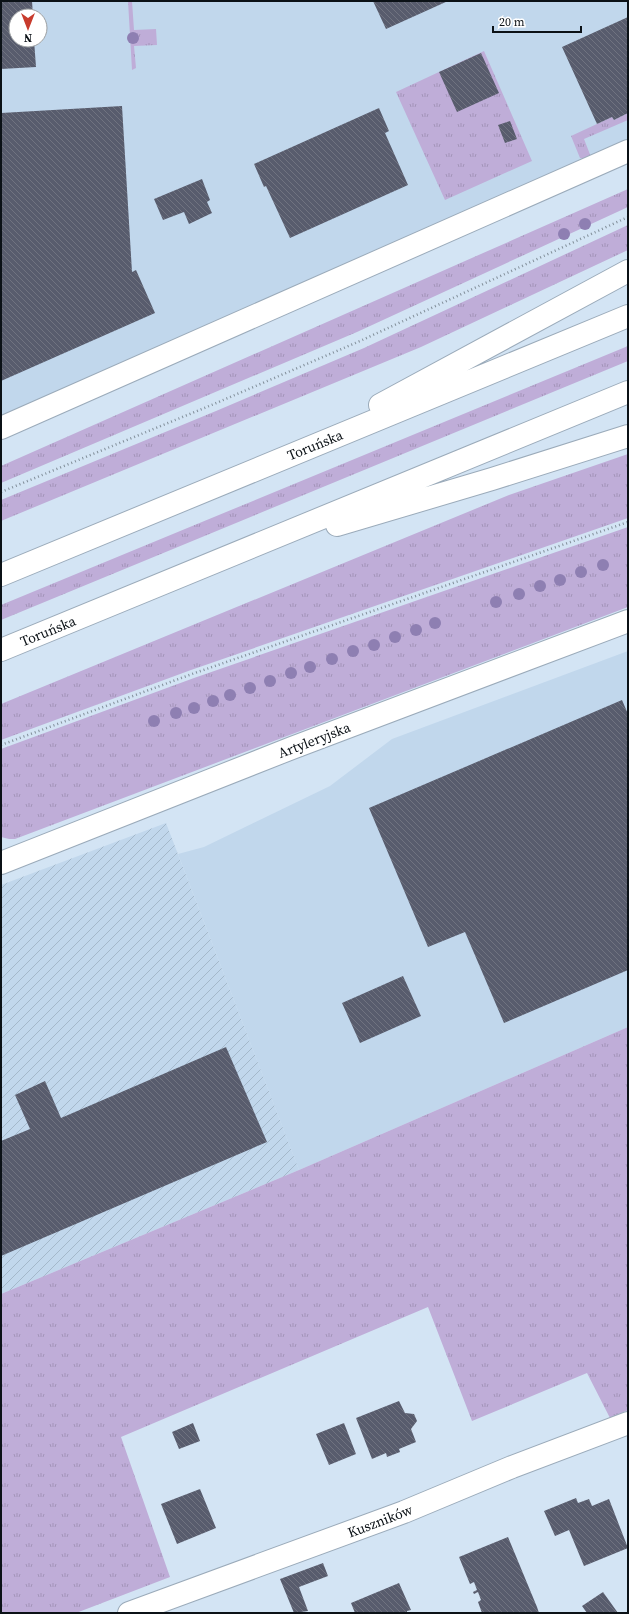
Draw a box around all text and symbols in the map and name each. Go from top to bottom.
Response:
north arrow [8,8,48,48]
scale bar [493,8,581,34]
text: 20 m [499,14,525,30]
text: N [24,30,32,45]
street label: Toruńska [284,424,347,465]
street label: Toruńska [17,610,80,651]
street label: Artyleryjska [275,717,354,763]
street label: Kuszników [345,1499,416,1543]

